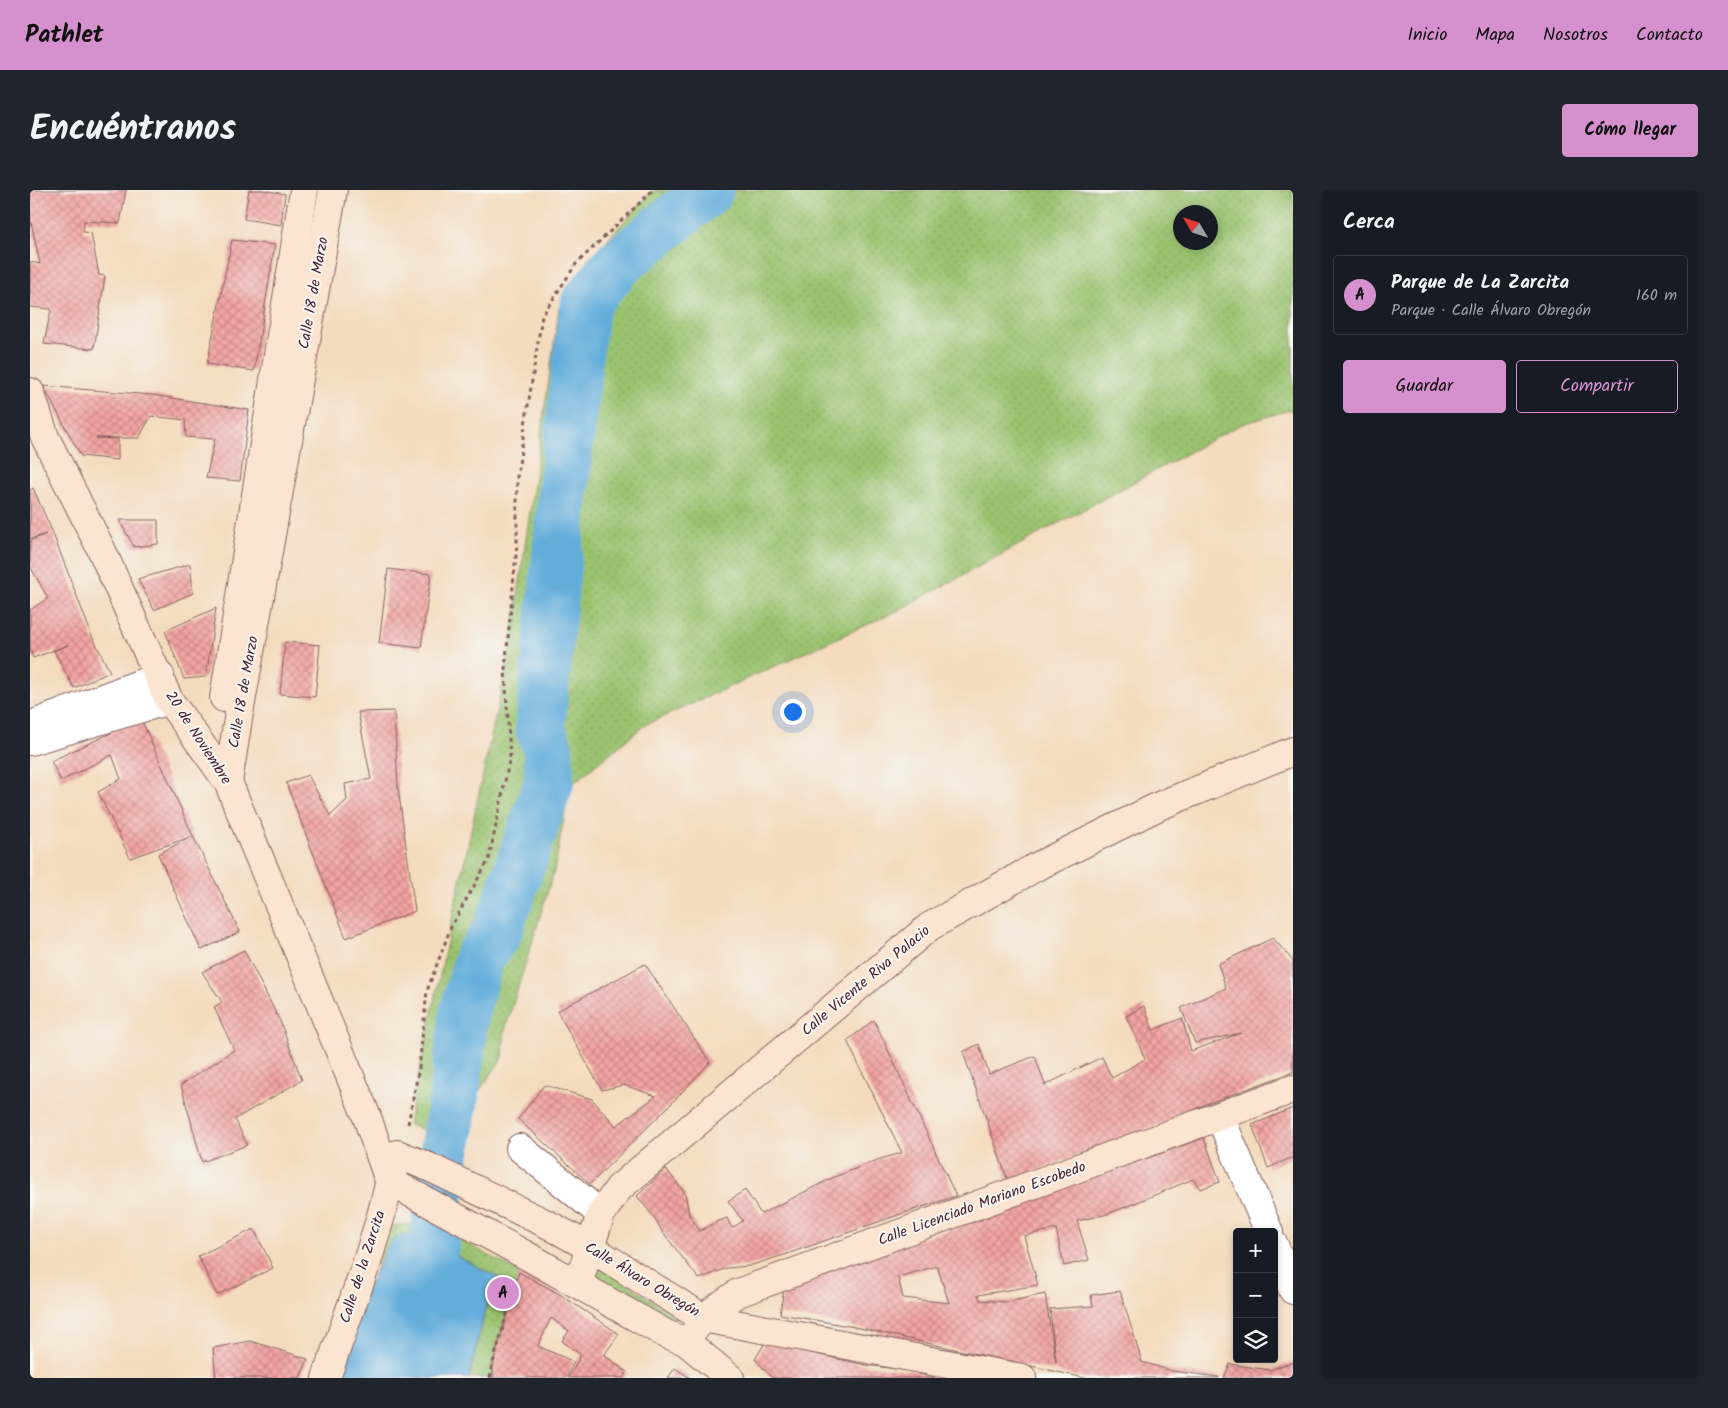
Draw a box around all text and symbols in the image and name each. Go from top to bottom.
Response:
text: Pathlet [25,16,104,55]
text: Inicio [1407,21,1447,50]
text: Mapa [1475,21,1515,50]
text: Nosotros [1543,21,1608,50]
text: Contacto [1636,21,1703,50]
text: Encuéntranos [30,102,236,158]
button: Cómo llegar [1562,104,1698,157]
north arrow [1173,205,1218,250]
text: Cerca [1343,206,1395,239]
street label: Calle 18 de Marzo [292,235,336,351]
text: Parque de La Zarcita [1391,268,1569,298]
text: A [1355,283,1365,308]
text: 160 m [1636,283,1677,308]
text: Parque · Calle Álvaro Obregón [1391,298,1591,323]
button: Guardar [1343,360,1506,413]
button: Compartir [1516,360,1678,413]
street label: Calle 18 de Marzo [222,634,266,750]
street label: 20 de Noviembre [159,686,238,790]
your location [780,699,806,725]
street label: Calle Vicente Riva Palacio [796,920,936,1042]
street label: Calle Licenciado Mariano Escobedo [875,1155,1090,1253]
street label: Calle de la Zarcita [333,1207,393,1327]
map controls [1233,1228,1278,1363]
button: + [1233,1228,1278,1273]
street label: Calle Álvaro Obregón [580,1236,704,1324]
button: − [1233,1273,1278,1318]
pin: A [487,1274,519,1312]
button: layers [1233,1318,1278,1363]

